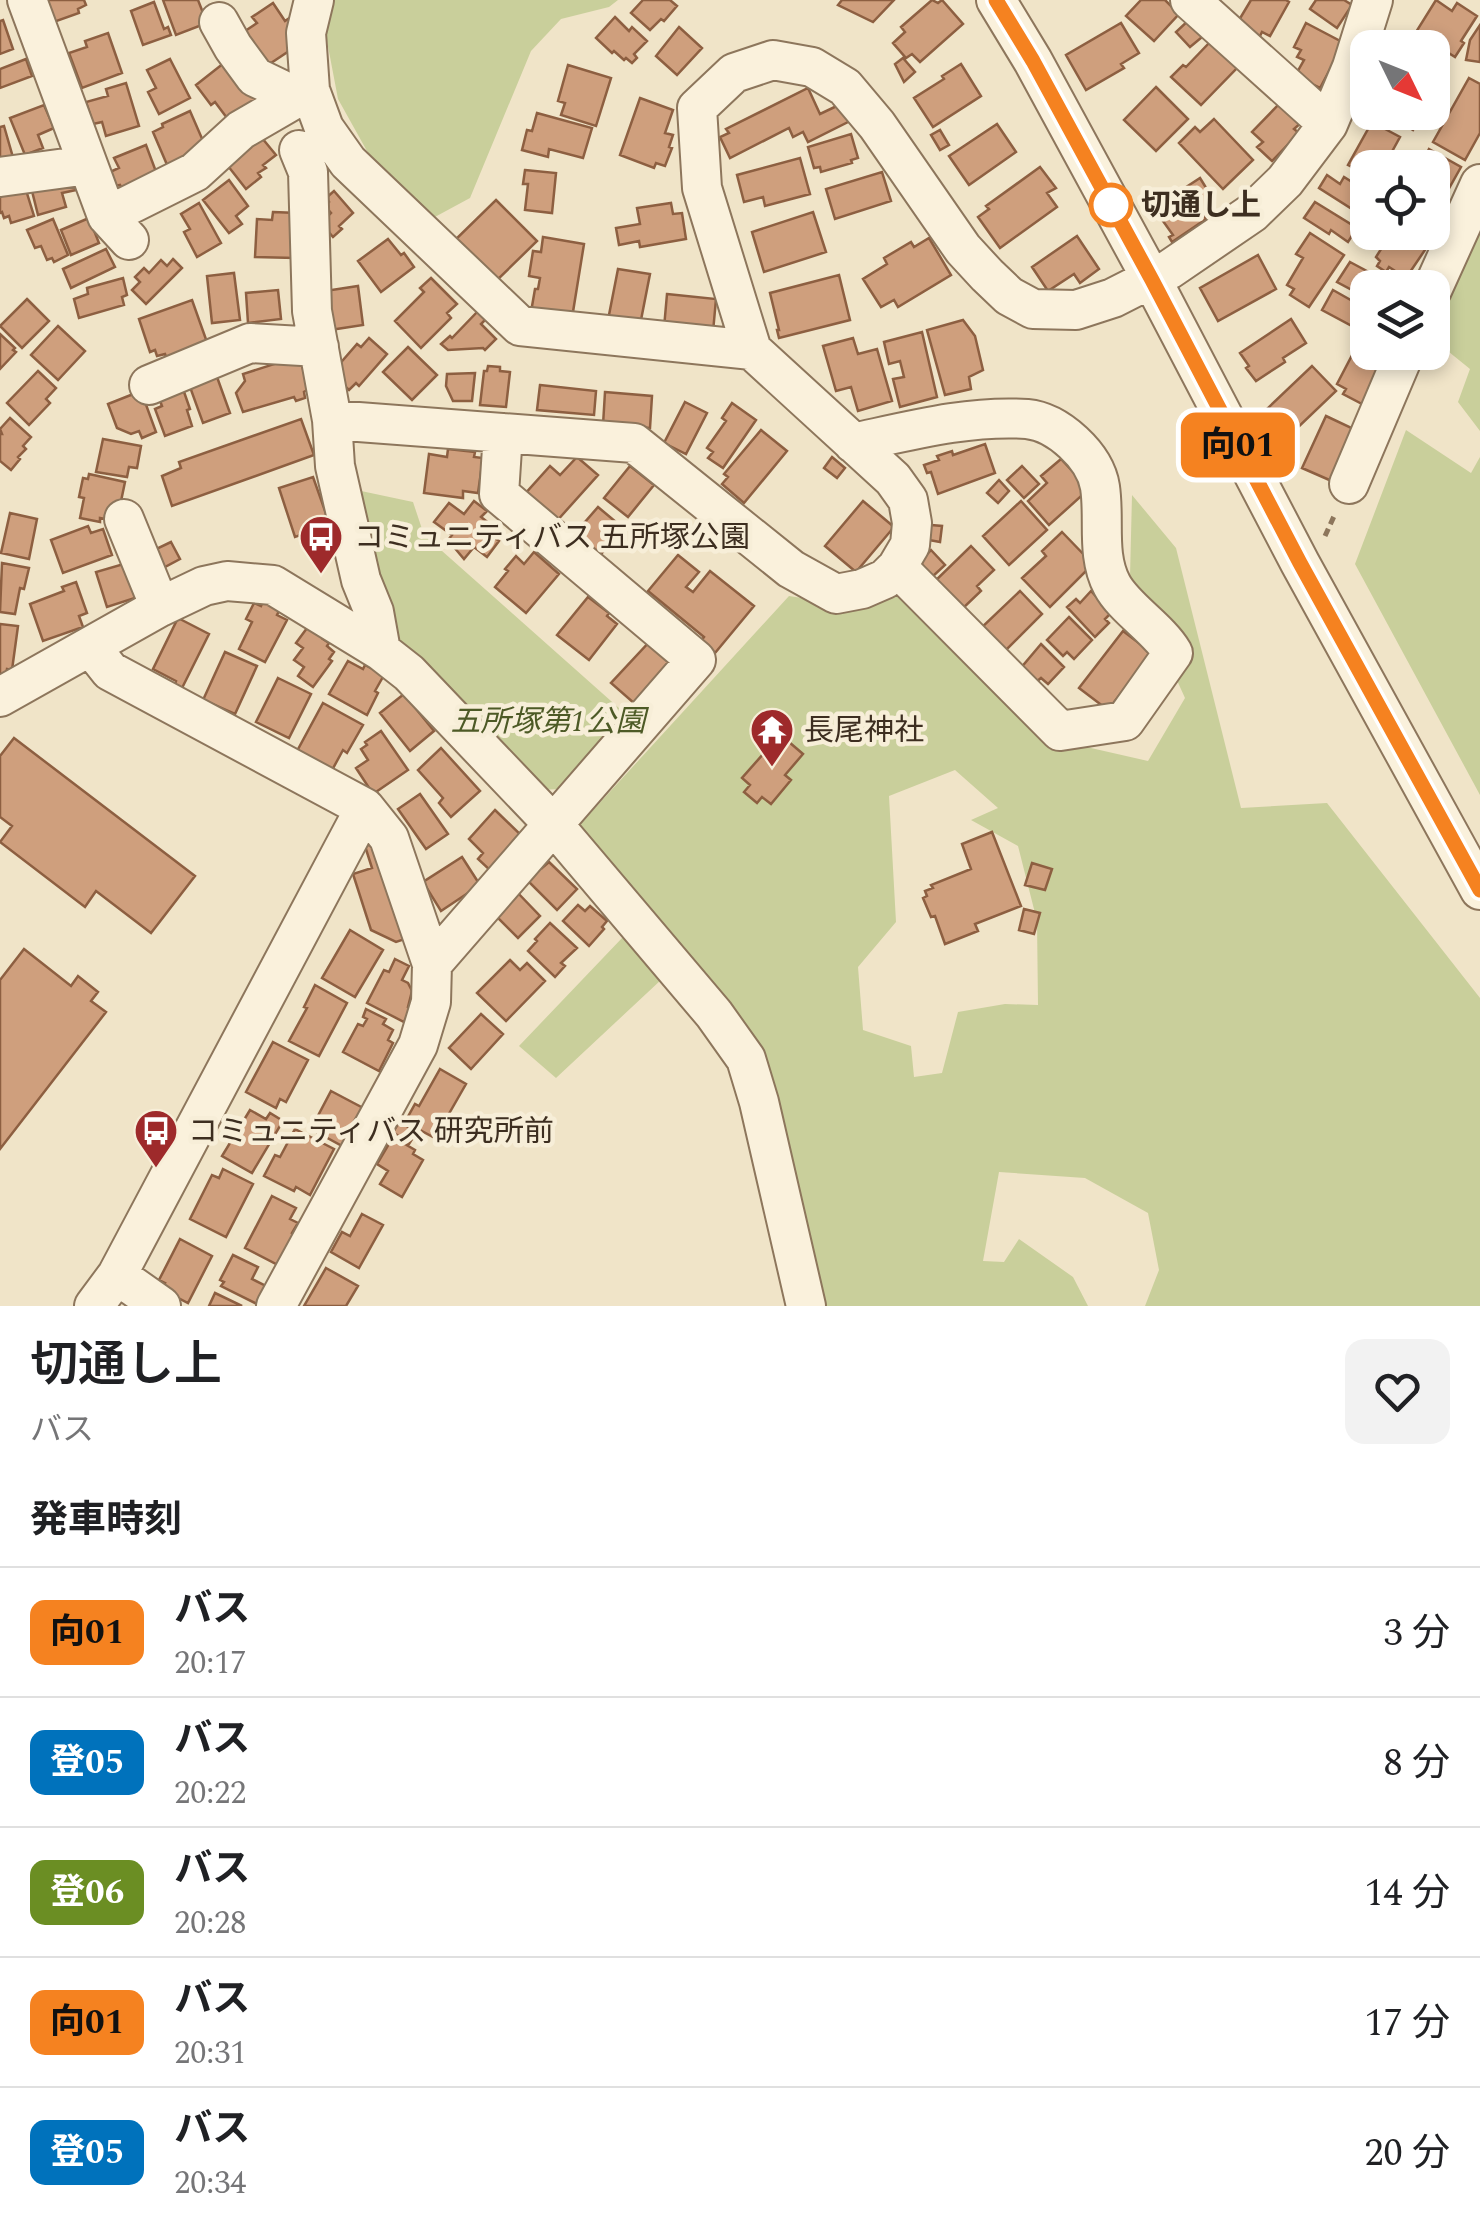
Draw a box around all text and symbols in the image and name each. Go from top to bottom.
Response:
north arrow [1350,30,1450,130]
map controls [1350,30,1450,370]
button: locate [1350,150,1450,250]
place label: 切通し上 [1141,183,1261,229]
marker: 切通し上 [1090,184,1132,226]
button: layers [1350,270,1450,370]
line badge: 向01 [1180,412,1296,478]
text: 向01 [1201,419,1275,472]
bus stop icon: コミュニティバス 五所塚公園 [298,514,344,575]
place label: コミュニティバス 五所塚公園 [354,515,750,561]
park label: 五所塚第1公園 [451,699,649,745]
temple icon: 長尾神社 [749,707,795,768]
place label: 長尾神社 [804,708,924,754]
bus stop icon: コミュニティバス 研究所前 [133,1108,179,1169]
place label: コミュニティバス 研究所前 [188,1109,554,1155]
text: 切通し上 [30,1329,222,1402]
button: heart [1345,1339,1450,1444]
text: バス [30,1406,94,1455]
text: 発車時刻 [30,1492,182,1550]
text: バス [174,1581,250,1639]
text: 3 分 [1383,1605,1450,1663]
text: 向01 [50,1606,124,1659]
text: 20:17 [174,1639,246,1688]
text: バス [174,1711,250,1769]
text: 8 分 [1383,1735,1450,1793]
text: 登05 [50,1736,124,1789]
text: 20:22 [174,1769,246,1818]
text: バス [174,1841,250,1899]
text: 14 分 [1364,1865,1450,1923]
text: 登06 [50,1866,124,1919]
text: 20:28 [174,1899,246,1948]
text: バス [174,1971,250,2029]
text: 17 分 [1364,1995,1450,2053]
text: 向01 [50,1996,124,2049]
text: 20:31 [174,2029,246,2078]
text: バス [174,2101,250,2159]
text: 20 分 [1364,2125,1450,2183]
text: 登05 [50,2126,124,2179]
text: 20:34 [174,2159,246,2208]

